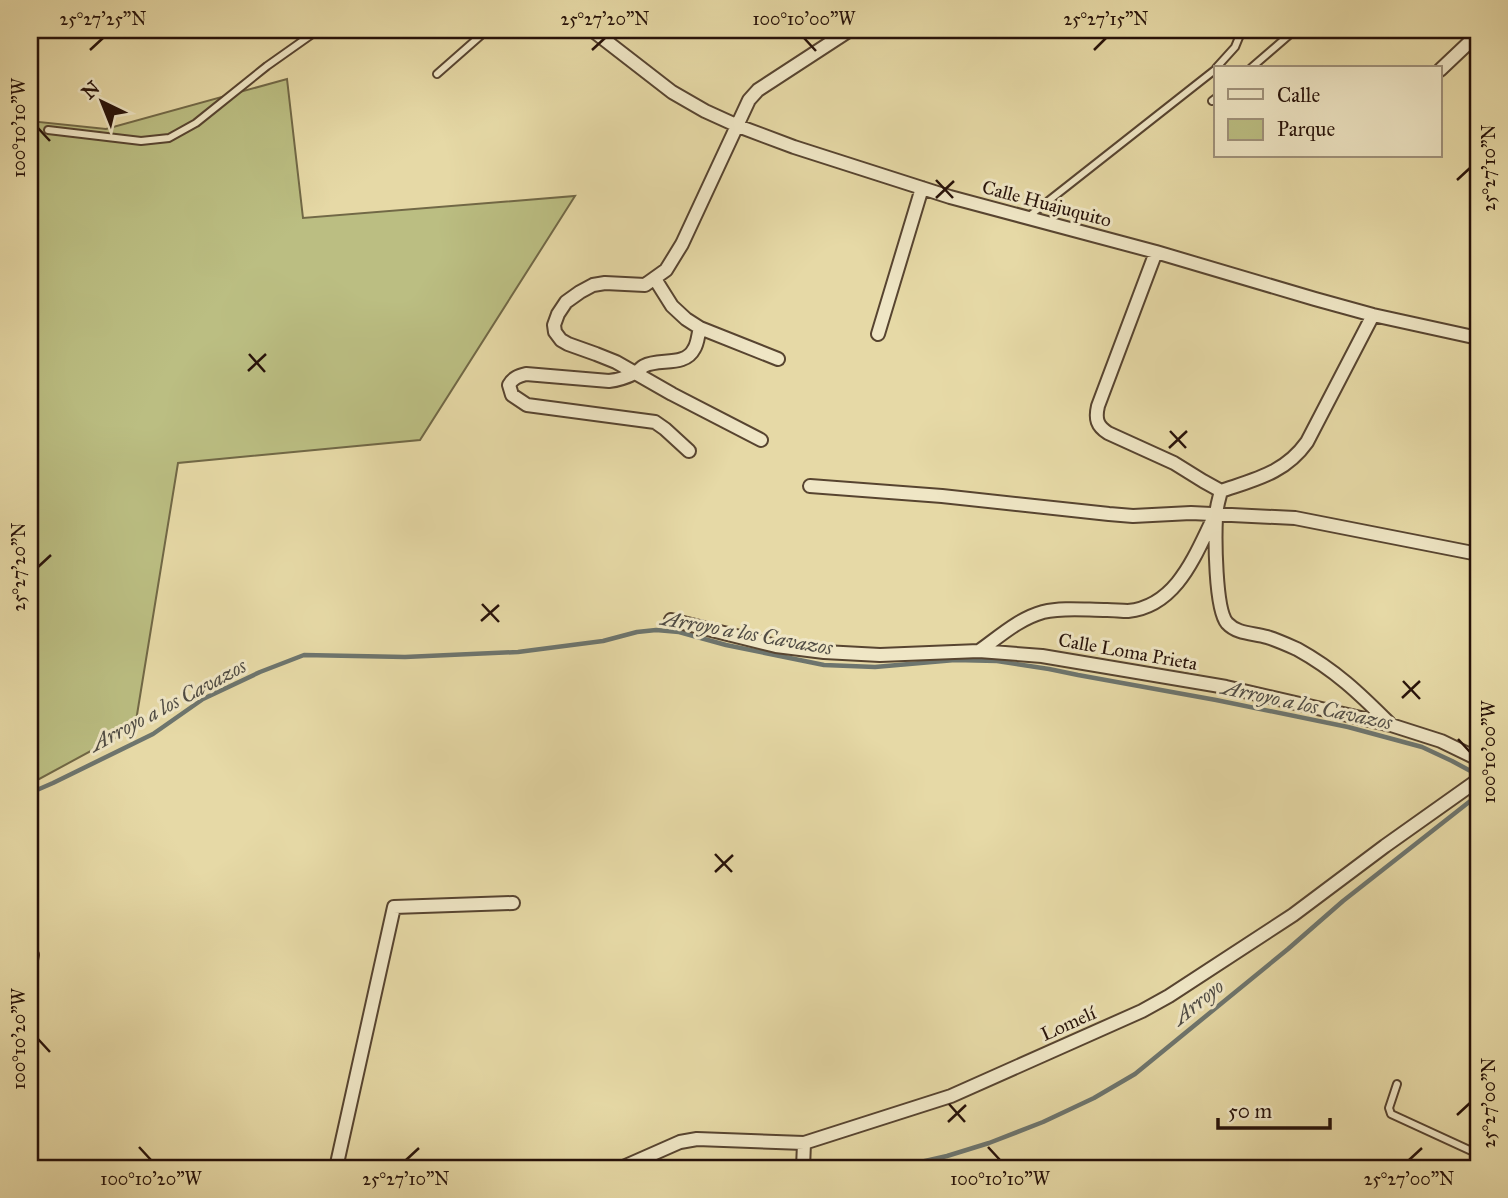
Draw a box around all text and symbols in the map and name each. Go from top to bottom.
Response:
text: 25°27'25"N [60,8,146,30]
text: 25°27'20"N [560,8,650,30]
text: 100°10'00"W [753,8,856,30]
text: 25°27'15"N [1063,8,1149,30]
north arrow [66,66,136,136]
legend [1214,66,1442,158]
text: N [77,76,104,104]
text: 100°10'10"W [8,77,30,178]
text: Calle [1277,82,1320,108]
text: Parque [1277,116,1336,142]
text: 25°27'10"N [1478,124,1500,212]
street label: Calle Huajuquito [979,175,1114,233]
text: 25°27'20"N [8,522,30,612]
water label: Arroyo a los Cavazos [657,605,836,661]
street label: Calle Loma Prieta [1057,628,1200,675]
water label: Arroyo a los Cavazos [84,652,251,758]
water label: Arroyo a los Cavazos [1218,674,1395,736]
text: 100°10'00"W [1478,700,1500,803]
water label: Arroyo [1165,973,1229,1032]
text: 100°10'20"W [8,987,30,1090]
street label: Lomelí [1037,1001,1100,1046]
text: 25°27'00"N [1478,1058,1500,1148]
scale bar [1218,1086,1330,1130]
text: 50 m [1228,1098,1273,1124]
text: 100°10'20"W [100,1168,203,1190]
text: 25°27'10"N [362,1168,450,1190]
text: 100°10'10"W [950,1168,1051,1190]
text: 25°27'00"N [1364,1168,1454,1190]

